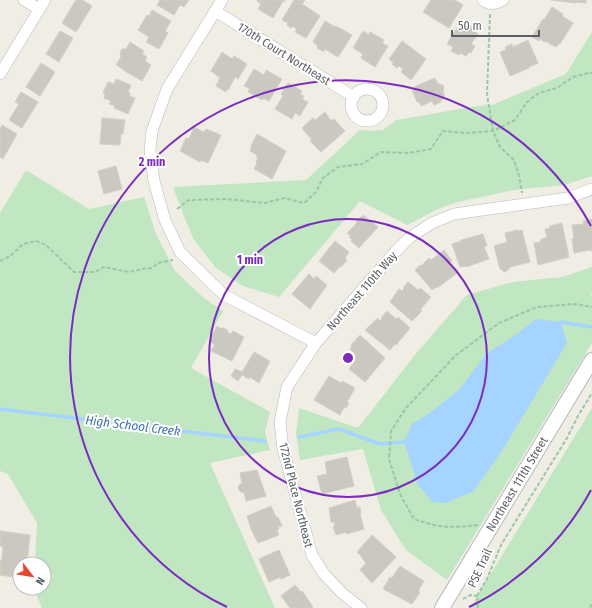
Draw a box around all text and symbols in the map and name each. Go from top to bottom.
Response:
scale bar [452,12,539,38]
text: 50 m [458,19,482,33]
street label: 170th Court Northeast [235,20,333,88]
text: 2 min [138,155,165,169]
street label: Northeast 110th Way [324,248,400,333]
text: 1 min [237,253,263,267]
centre of rings [341,351,355,365]
water label: High School Creek [85,412,182,439]
street label: Northeast 111th Street [483,434,551,534]
street label: 172nd Place Northeast [276,441,316,549]
street label: PSE Trail [465,546,495,590]
north arrow [12,556,52,596]
text: N [33,575,47,587]

